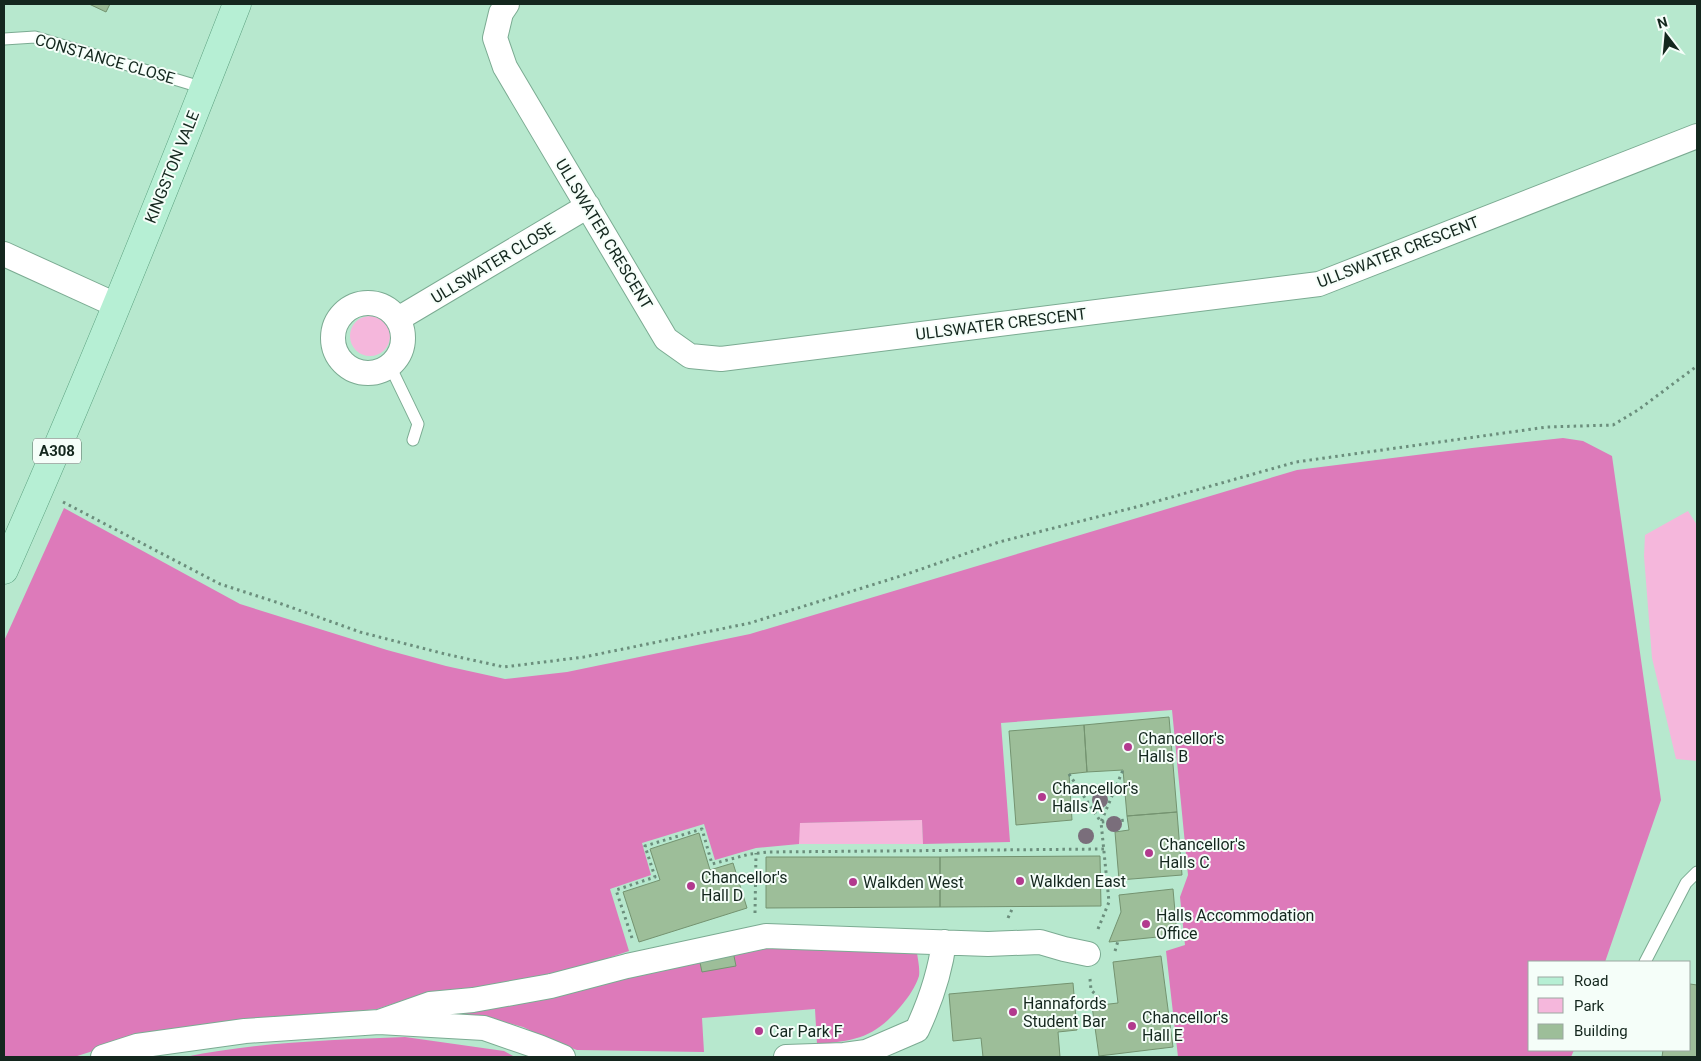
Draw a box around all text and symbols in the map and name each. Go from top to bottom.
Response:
north arrow [1641,10,1691,60]
text: N [1655,13,1669,32]
street label: CONSTANCE CLOSE [33,30,177,88]
street label: KINGSTON VALE [141,108,203,226]
street label: ULLSWATER CRESCENT [552,155,657,313]
street label: ULLSWATER CRESCENT [1314,212,1482,292]
street label: ULLSWATER CLOSE [428,219,558,307]
street label: ULLSWATER CRESCENT [914,304,1088,344]
road number: A308 [33,438,81,464]
place label: Chancellor's Halls B [1138,729,1225,766]
marker: Chancellor's Halls B [1122,741,1134,753]
place label: Chancellor's Halls A [1052,779,1139,816]
marker: Chancellor's Halls A [1036,791,1048,803]
place label: Chancellor's Halls C [1159,835,1246,872]
marker: Chancellor's Halls C [1143,847,1155,859]
place label: Chancellor's Hall D [701,868,788,905]
place label: Walkden East [1030,872,1126,891]
place label: Walkden West [863,873,964,892]
marker: Walkden East [1014,875,1026,887]
marker: Walkden West [847,876,859,888]
marker: Chancellor's Hall D [685,880,697,892]
place label: Halls Accommodation Office [1156,906,1314,943]
marker: Halls Accommodation Office [1140,918,1152,930]
legend [1528,961,1691,1051]
text: Road [1574,972,1608,990]
place label: Hannafords Student Bar [1023,994,1107,1031]
text: Park [1574,997,1605,1015]
marker: Hannafords Student Bar [1007,1006,1019,1018]
place label: Chancellor's Hall E [1142,1008,1229,1045]
marker: Chancellor's Hall E [1126,1020,1138,1032]
place label: Car Park F [769,1022,843,1041]
text: Building [1574,1022,1628,1040]
marker: Car Park F [753,1025,765,1037]

